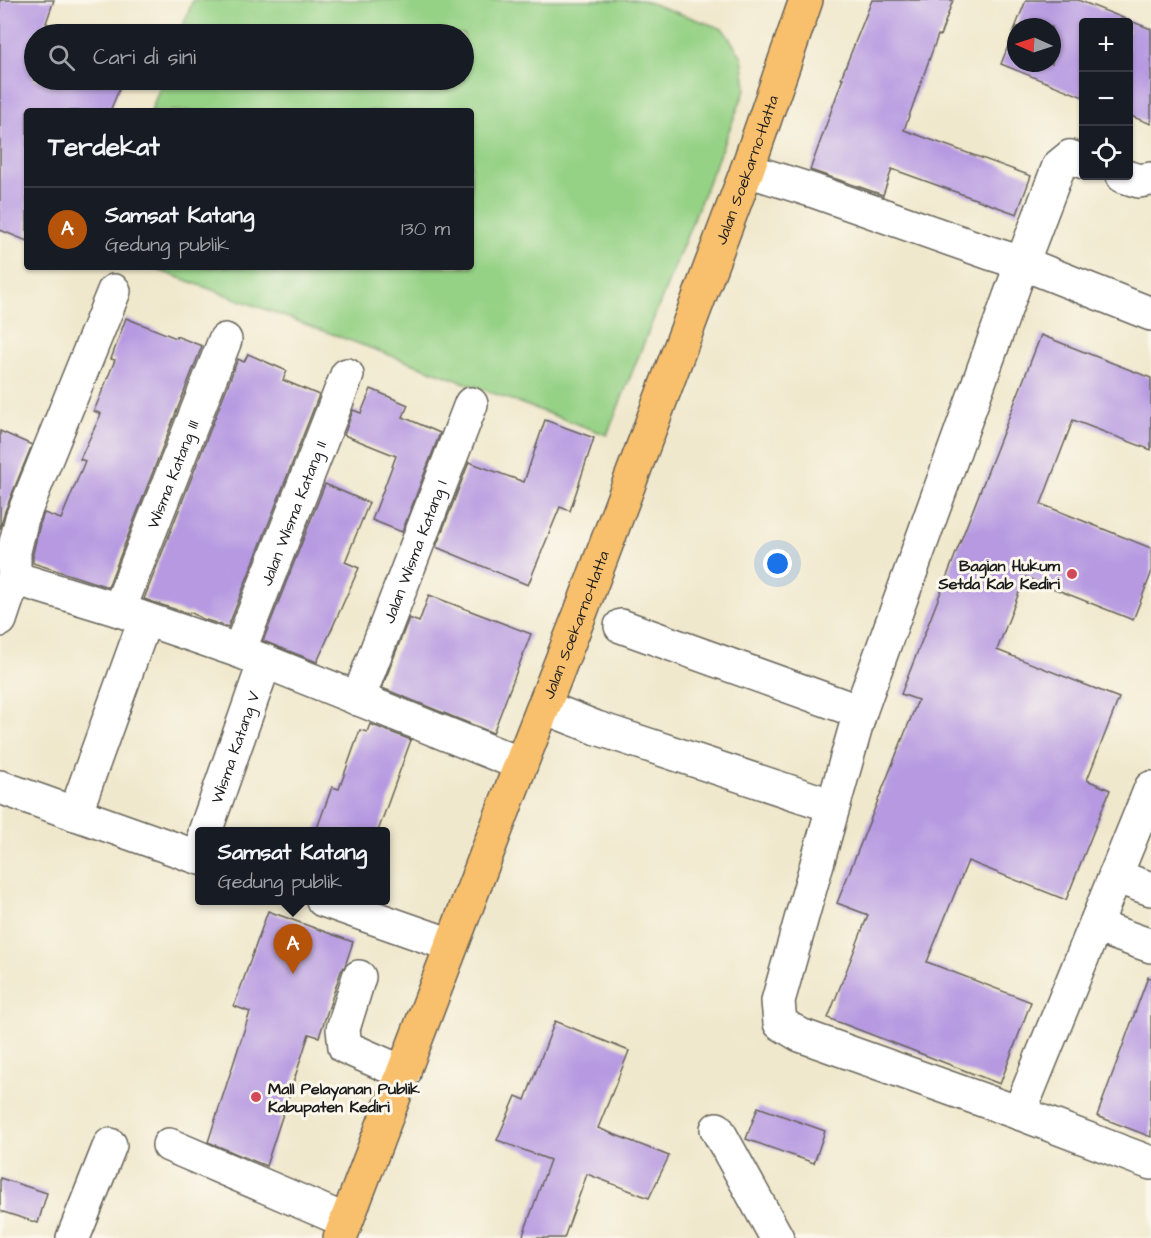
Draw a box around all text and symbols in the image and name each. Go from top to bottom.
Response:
north arrow [1007,18,1061,72]
map controls [1079,18,1133,180]
button: + [1079,18,1133,72]
search box [24,24,474,90]
icon: search [45,41,78,74]
text: Cari di sini [93,42,196,73]
button: − [1079,72,1133,126]
street label: Jalan Soekarno-Hatta [710,92,784,248]
button: locate [1079,126,1133,180]
text: Terdekat [48,129,160,165]
text: Samsat Katang [105,200,254,231]
text: A [61,215,74,243]
text: 130 m [401,215,450,243]
text: Gedung publik [105,231,229,259]
street label: Wisma Katang III [142,417,205,532]
street label: Jalan Wisma Katang II [256,438,332,589]
street label: Jalan Wisma Katang I [378,477,453,627]
street label: Jalan Soekarno-Hatta [538,548,615,702]
your location [763,549,792,578]
place label: Bagian Hukum Setda Kab Kediri [937,555,1061,595]
marker: Bagian Hukum Setda Kab Kediri [1065,567,1079,581]
street label: Wisma Katang V [206,688,266,807]
popup [195,827,390,905]
text: Samsat Katang [218,837,367,868]
text: Gedung publik [218,868,342,896]
pin: A [274,924,312,974]
place label: Mall Pelayanan Publik Kabupaten Kediri [268,1078,420,1118]
marker: Mall Pelayanan Publik Kabupaten Kediri [249,1090,263,1104]

